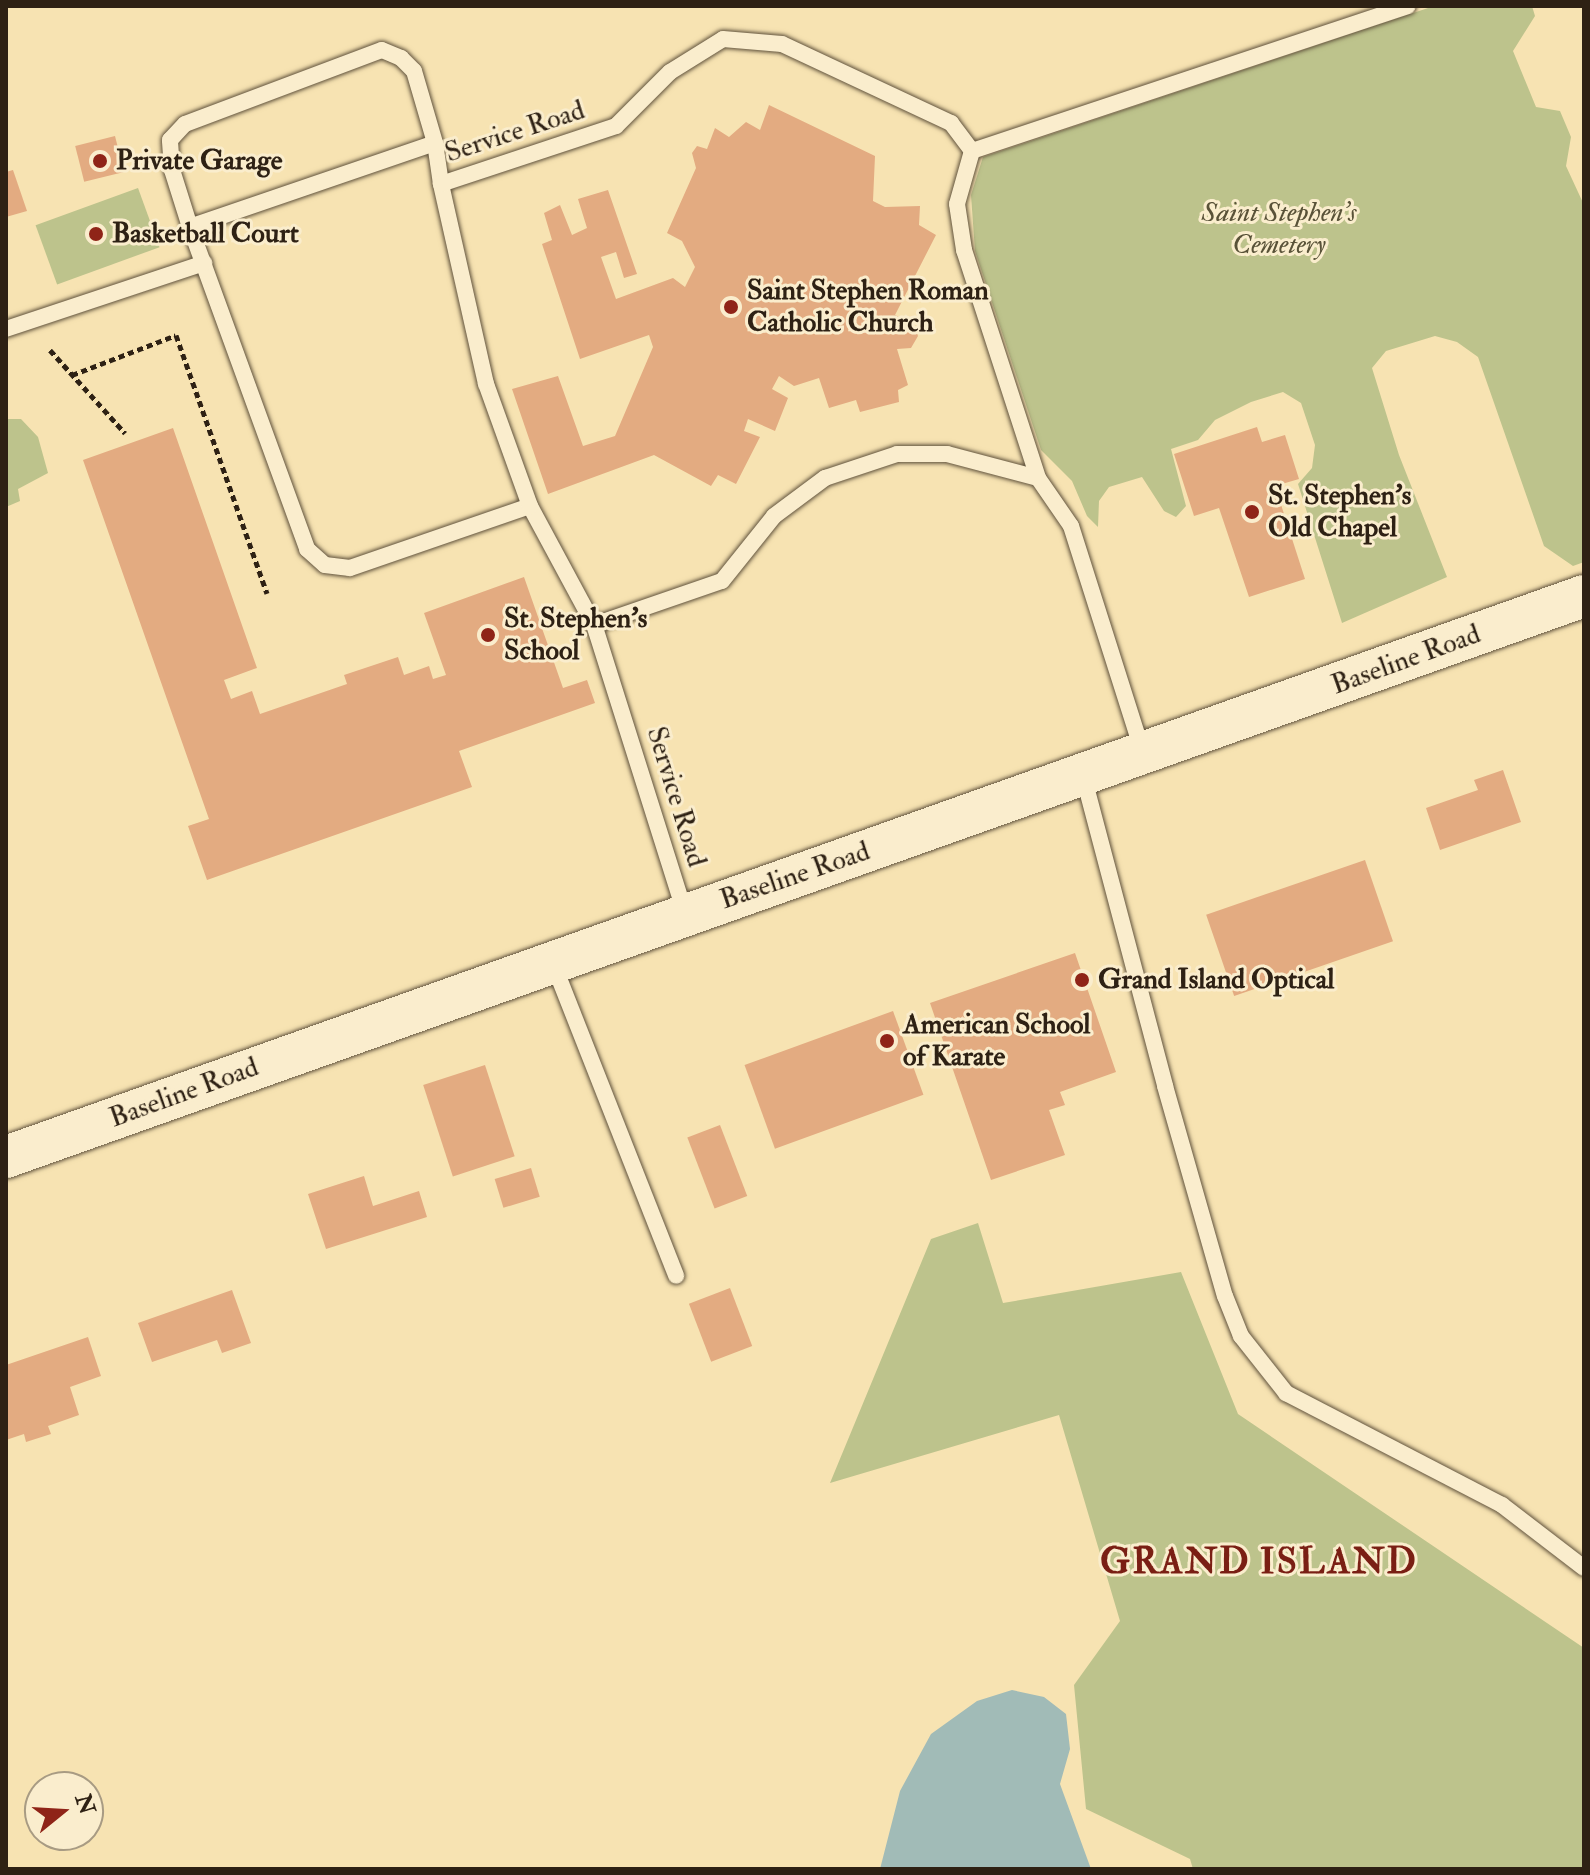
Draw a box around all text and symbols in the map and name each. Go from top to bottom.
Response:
street label: Service Road [441,94,589,170]
place label: Private Garage [116,144,283,178]
marker: Private Garage [91,152,109,170]
park label: Saint Stephen's Cemetery [1202,196,1356,262]
place label: Basketball Court [112,217,299,251]
marker: Basketball Court [87,225,105,243]
place label: Saint Stephen Roman Catholic Church [747,274,989,340]
marker: Saint Stephen Roman Catholic Church [722,298,740,316]
place label: St. Stephen's Old Chapel [1268,479,1411,545]
marker: St. Stephen's Old Chapel [1243,503,1261,521]
place label: St. Stephen's School [504,602,647,668]
street label: Baseline Road [1327,617,1485,703]
marker: St. Stephen's School [479,626,497,644]
street label: Service Road [639,723,713,871]
street label: Baseline Road [716,835,874,917]
place label: Grand Island Optical [1098,963,1334,997]
marker: Grand Island Optical [1073,971,1091,989]
place label: American School of Karate [903,1008,1091,1074]
marker: American School of Karate [878,1032,896,1050]
street label: Baseline Road [105,1050,263,1136]
district label: GRAND ISLAND [1100,1540,1418,1584]
north arrow [24,1771,104,1851]
text: N [69,1790,101,1818]

